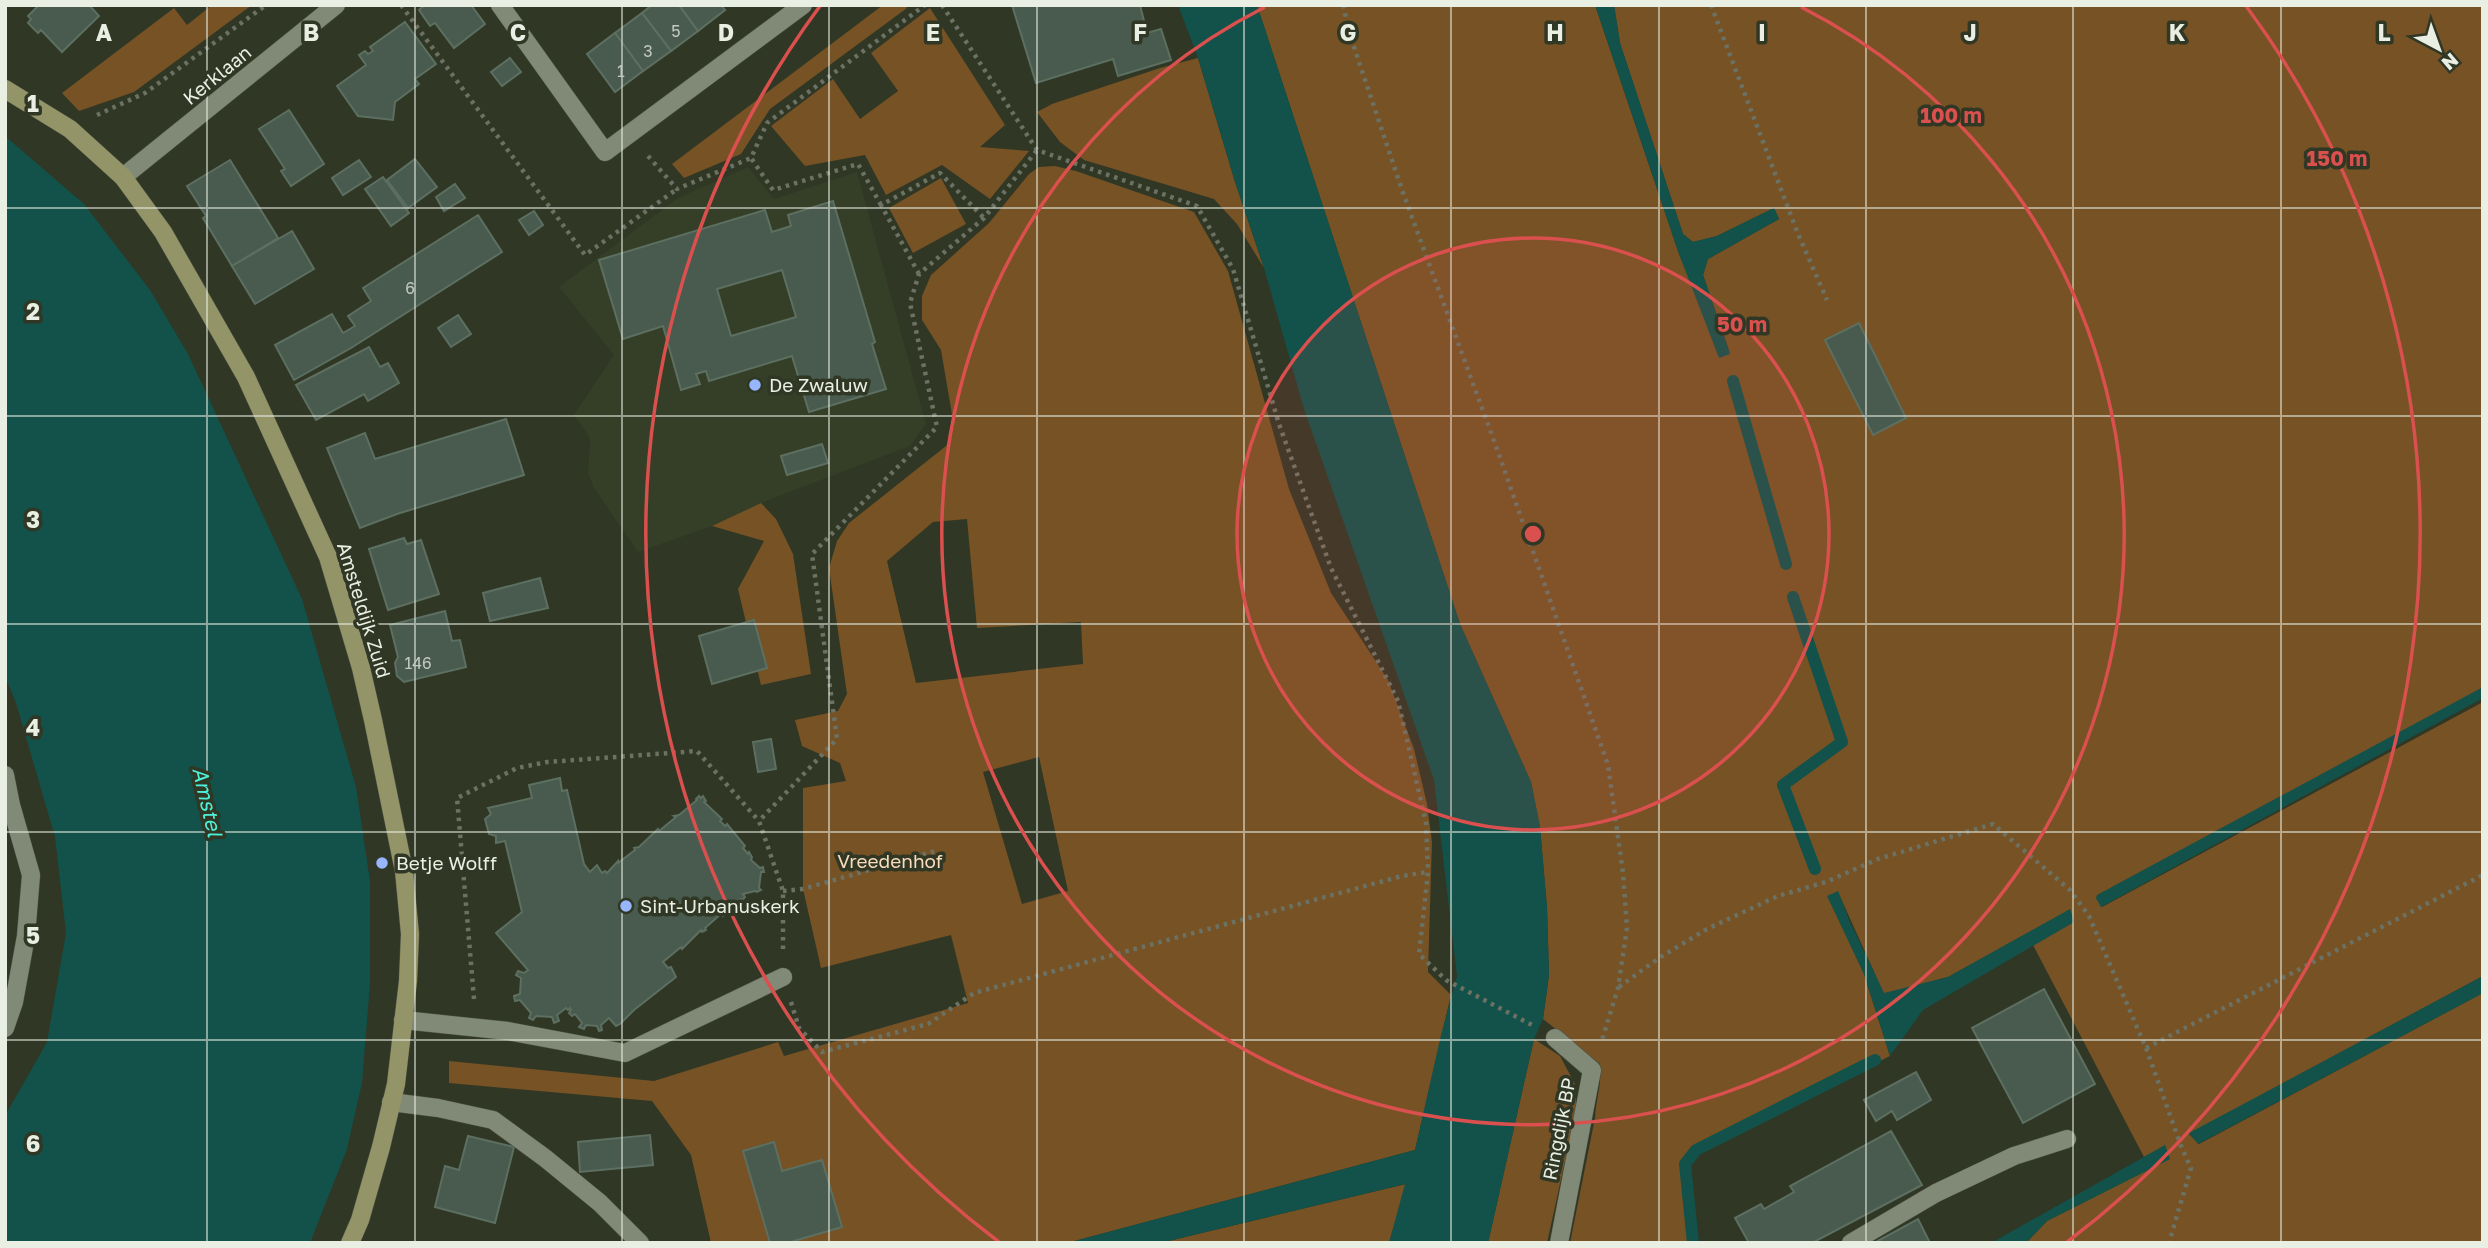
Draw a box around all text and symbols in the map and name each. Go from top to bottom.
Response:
north arrow [2404,14,2474,84]
text: A [96,18,113,46]
text: B [303,18,319,46]
text: C [510,18,526,46]
text: D [718,18,734,46]
text: E [926,18,940,46]
text: F [1133,18,1147,46]
text: G [1340,18,1356,46]
text: H [1546,18,1564,46]
text: I [1758,18,1766,46]
text: J [1963,18,1977,46]
text: K [2169,18,2186,46]
text: L [2377,18,2391,46]
house number: 5 [671,21,681,41]
street label: Kerklaan [178,40,255,109]
house number: 3 [643,41,653,61]
text: N [2437,49,2463,76]
house number: 1 [617,61,625,81]
text: 1 [27,89,39,117]
text: 100 m [1920,102,1982,128]
text: 150 m [2307,145,2367,171]
house number: 6 [405,278,415,298]
text: 2 [26,297,40,325]
text: 50 m [1717,311,1767,337]
place label: De Zwaluw [769,373,868,396]
marker: De Zwaluw [747,377,763,393]
text: 3 [26,505,40,533]
centre of rings [1521,522,1545,546]
street label: Amsteldijk Zuid [333,539,396,681]
house number: 146 [404,653,432,673]
text: 4 [26,713,40,741]
water label: Amstel [187,764,229,841]
park label: Vreedenhof [837,849,943,872]
place label: Betje Wolff [396,851,497,874]
marker: Betje Wolff [374,855,390,871]
place label: Sint-Urbanuskerk [640,894,800,917]
marker: Sint-Urbanuskerk [618,898,634,914]
text: 5 [26,921,40,949]
street label: Ringdijk BP [1537,1076,1580,1182]
text: 6 [26,1129,40,1157]

